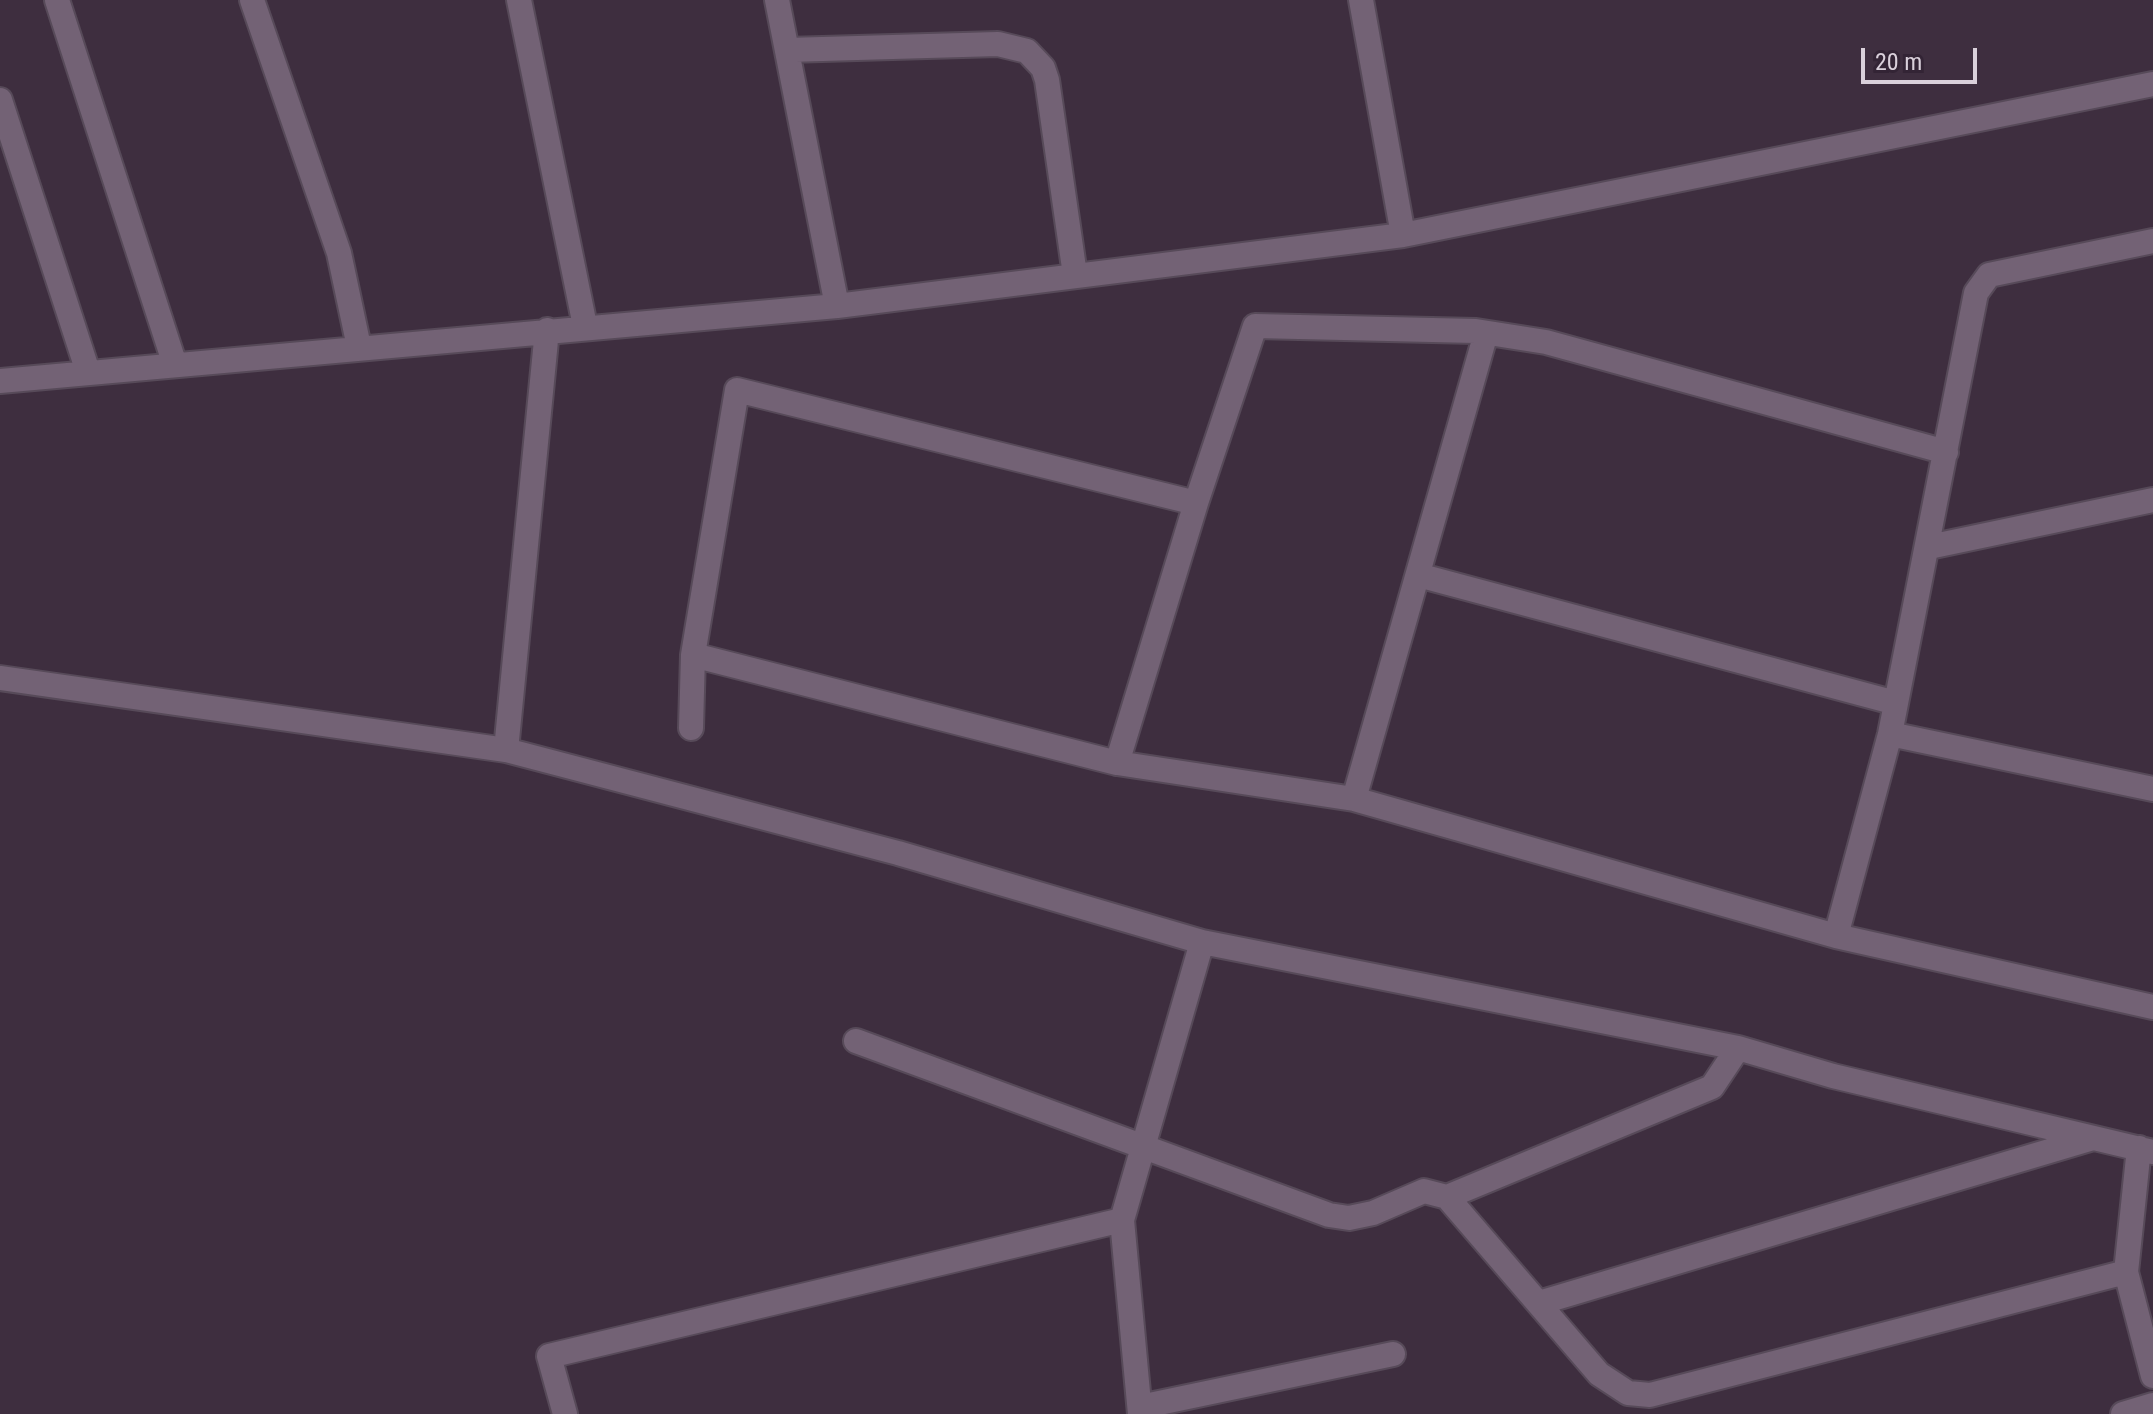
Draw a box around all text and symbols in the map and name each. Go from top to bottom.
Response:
scale bar [1865,32,1981,82]
text: 20 m [1875,48,1922,76]

